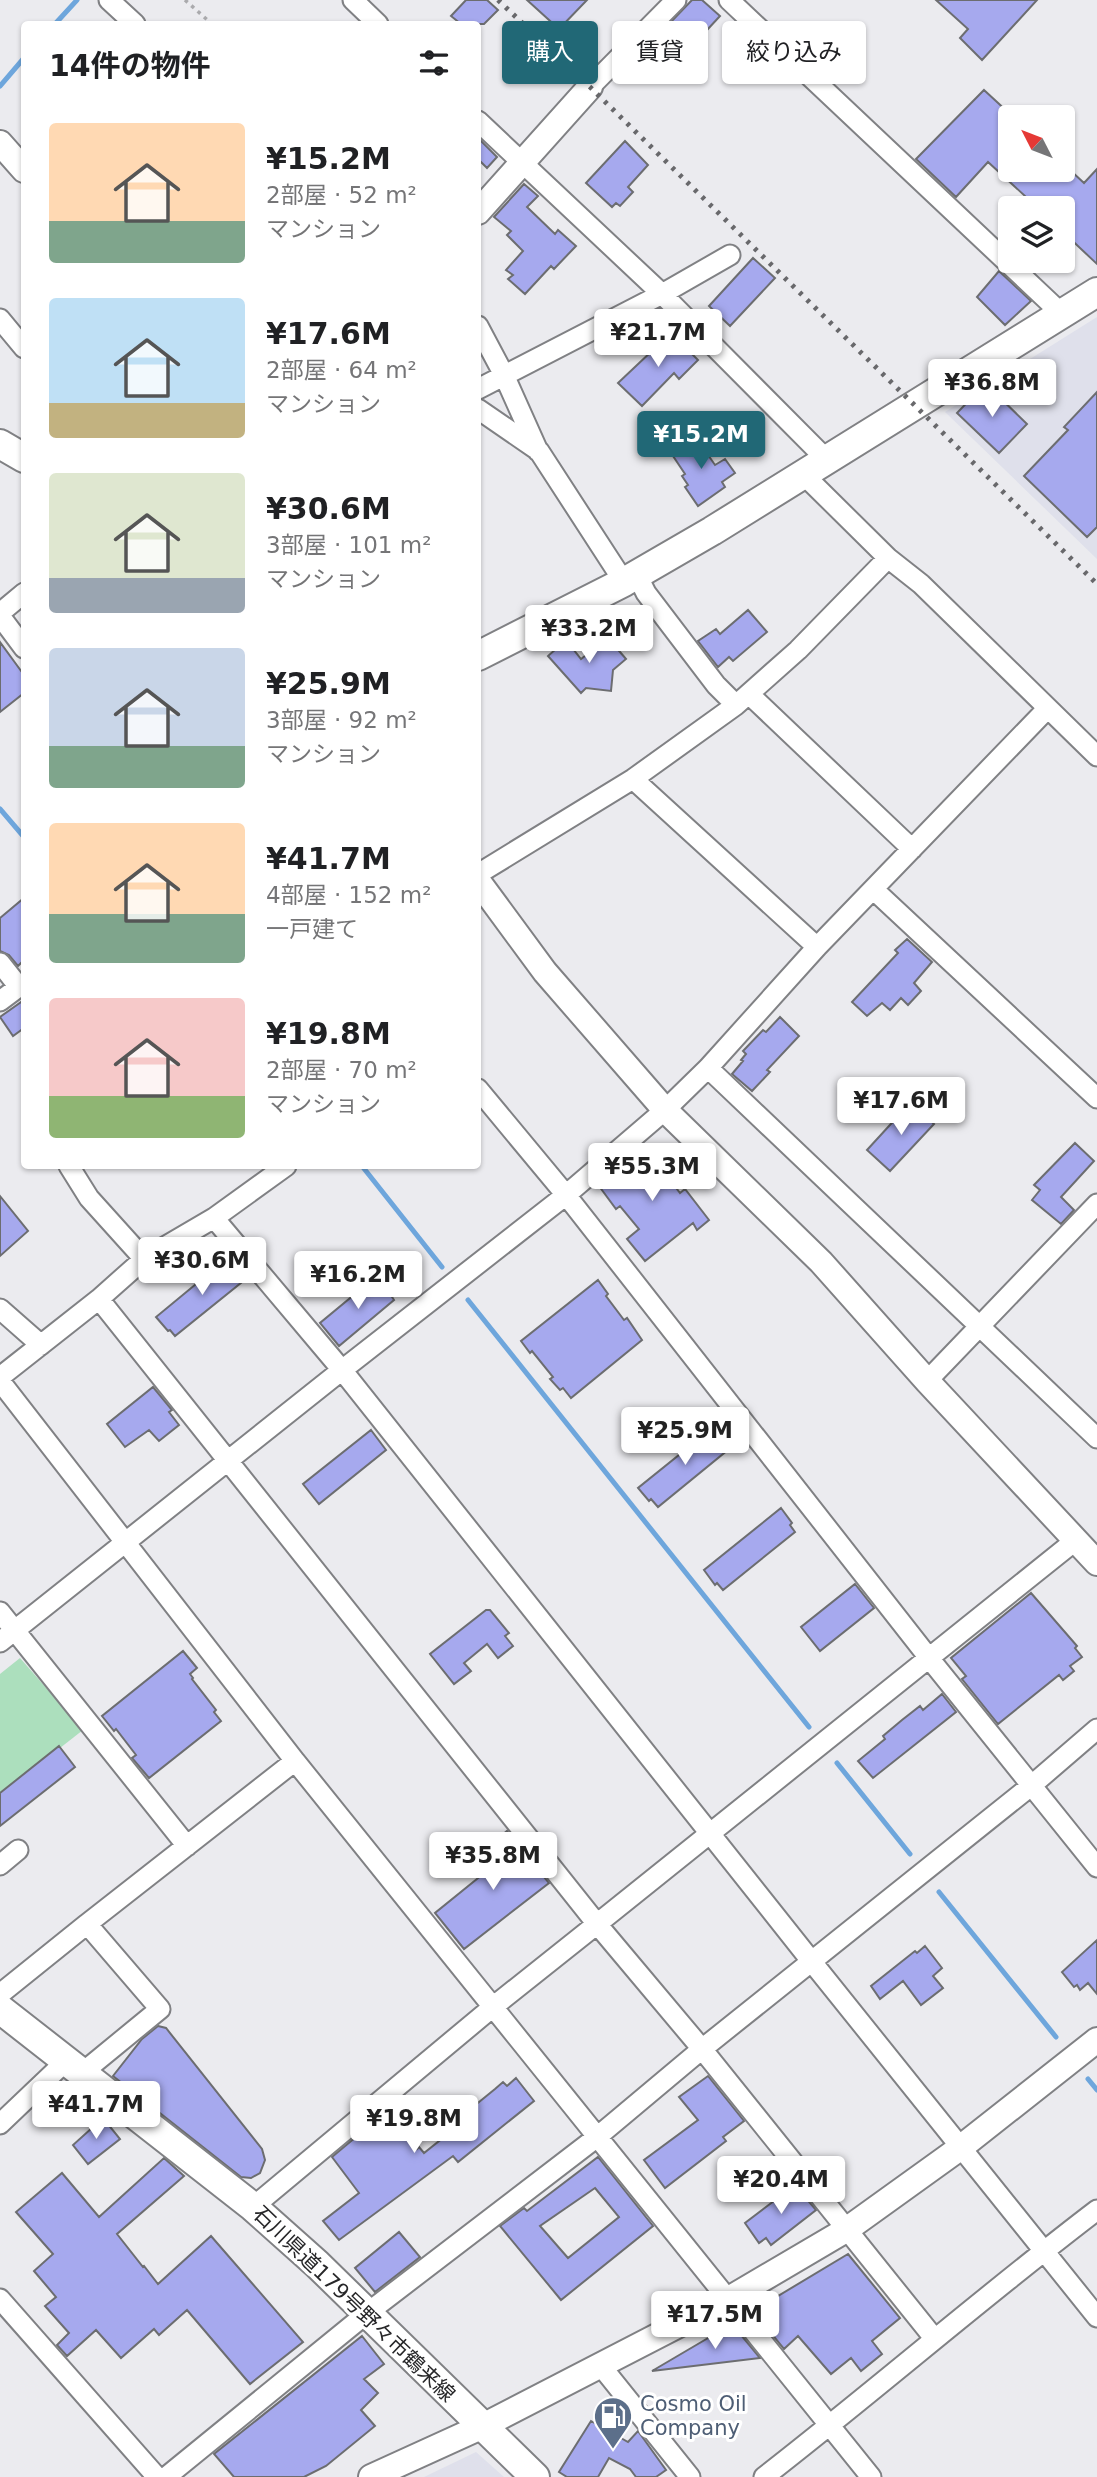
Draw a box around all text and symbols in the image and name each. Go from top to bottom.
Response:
chip: 購入 [502,21,598,84]
chip: 賃貸 [612,21,708,84]
chip: 絞り込み [722,21,866,84]
icon: filters [415,44,453,82]
text: 14件の物件 [49,48,211,83]
north arrow [998,105,1074,182]
map controls [998,105,1075,273]
text: ¥15.2M [266,141,391,176]
icon: home [105,151,189,235]
text: 2部屋 · 52 m² [266,182,417,208]
button: layers [998,196,1075,273]
text: マンション [266,216,381,242]
pin: ¥21.7M [601,310,715,369]
text: ¥17.6M [266,316,391,351]
text: ¥21.7M [610,319,706,345]
icon: home [105,326,189,410]
text: 2部屋 · 64 m² [266,357,417,383]
pin: ¥36.8M [935,360,1049,419]
text: ¥36.8M [944,369,1040,395]
text: マンション [266,391,381,417]
pin: ¥15.2M [644,412,758,471]
text: ¥15.2M [653,421,749,447]
text: ¥30.6M [266,491,391,526]
icon: home [105,501,189,585]
text: 3部屋 · 101 m² [266,532,431,558]
text: マンション [266,566,381,592]
pin: ¥33.2M [532,606,646,665]
text: ¥33.2M [541,615,637,641]
text: ¥25.9M [266,666,391,701]
icon: home [105,676,189,760]
text: 3部屋 · 92 m² [266,707,417,733]
text: マンション [266,741,381,767]
text: ¥41.7M [266,841,391,876]
icon: home [105,851,189,935]
text: 4部屋 · 152 m² [266,882,431,908]
text: 一戸建て [266,916,358,942]
text: ¥19.8M [266,1016,391,1051]
icon: home [105,1026,189,1110]
text: 2部屋 · 70 m² [266,1057,417,1083]
pin: ¥17.6M [844,1078,958,1137]
text: ¥17.6M [853,1087,949,1113]
text: マンション [266,1091,381,1117]
pin: ¥55.3M [595,1144,709,1203]
text: ¥55.3M [604,1153,700,1179]
pin: ¥30.6M [145,1238,259,1297]
text: ¥30.6M [154,1247,250,1273]
pin: ¥16.2M [301,1252,415,1311]
text: ¥16.2M [310,1261,406,1287]
pin: ¥25.9M [628,1408,742,1467]
text: ¥25.9M [637,1417,733,1443]
pin: ¥35.8M [436,1832,550,1892]
text: ¥35.8M [445,1842,541,1868]
pin: ¥41.7M [39,2082,153,2141]
text: ¥41.7M [48,2091,144,2117]
pin: ¥19.8M [357,2096,471,2155]
text: ¥19.8M [366,2105,462,2131]
pin: ¥20.4M [724,2156,838,2216]
text: ¥20.4M [733,2166,829,2192]
street label: 石川県道179号野々市鶴来線 [248,2201,460,2407]
pin: ¥17.5M [658,2292,772,2351]
text: ¥17.5M [667,2301,763,2327]
place label: Cosmo Oil Company [640,2392,747,2440]
fuel station icon: Cosmo Oil Company [592,2395,634,2450]

